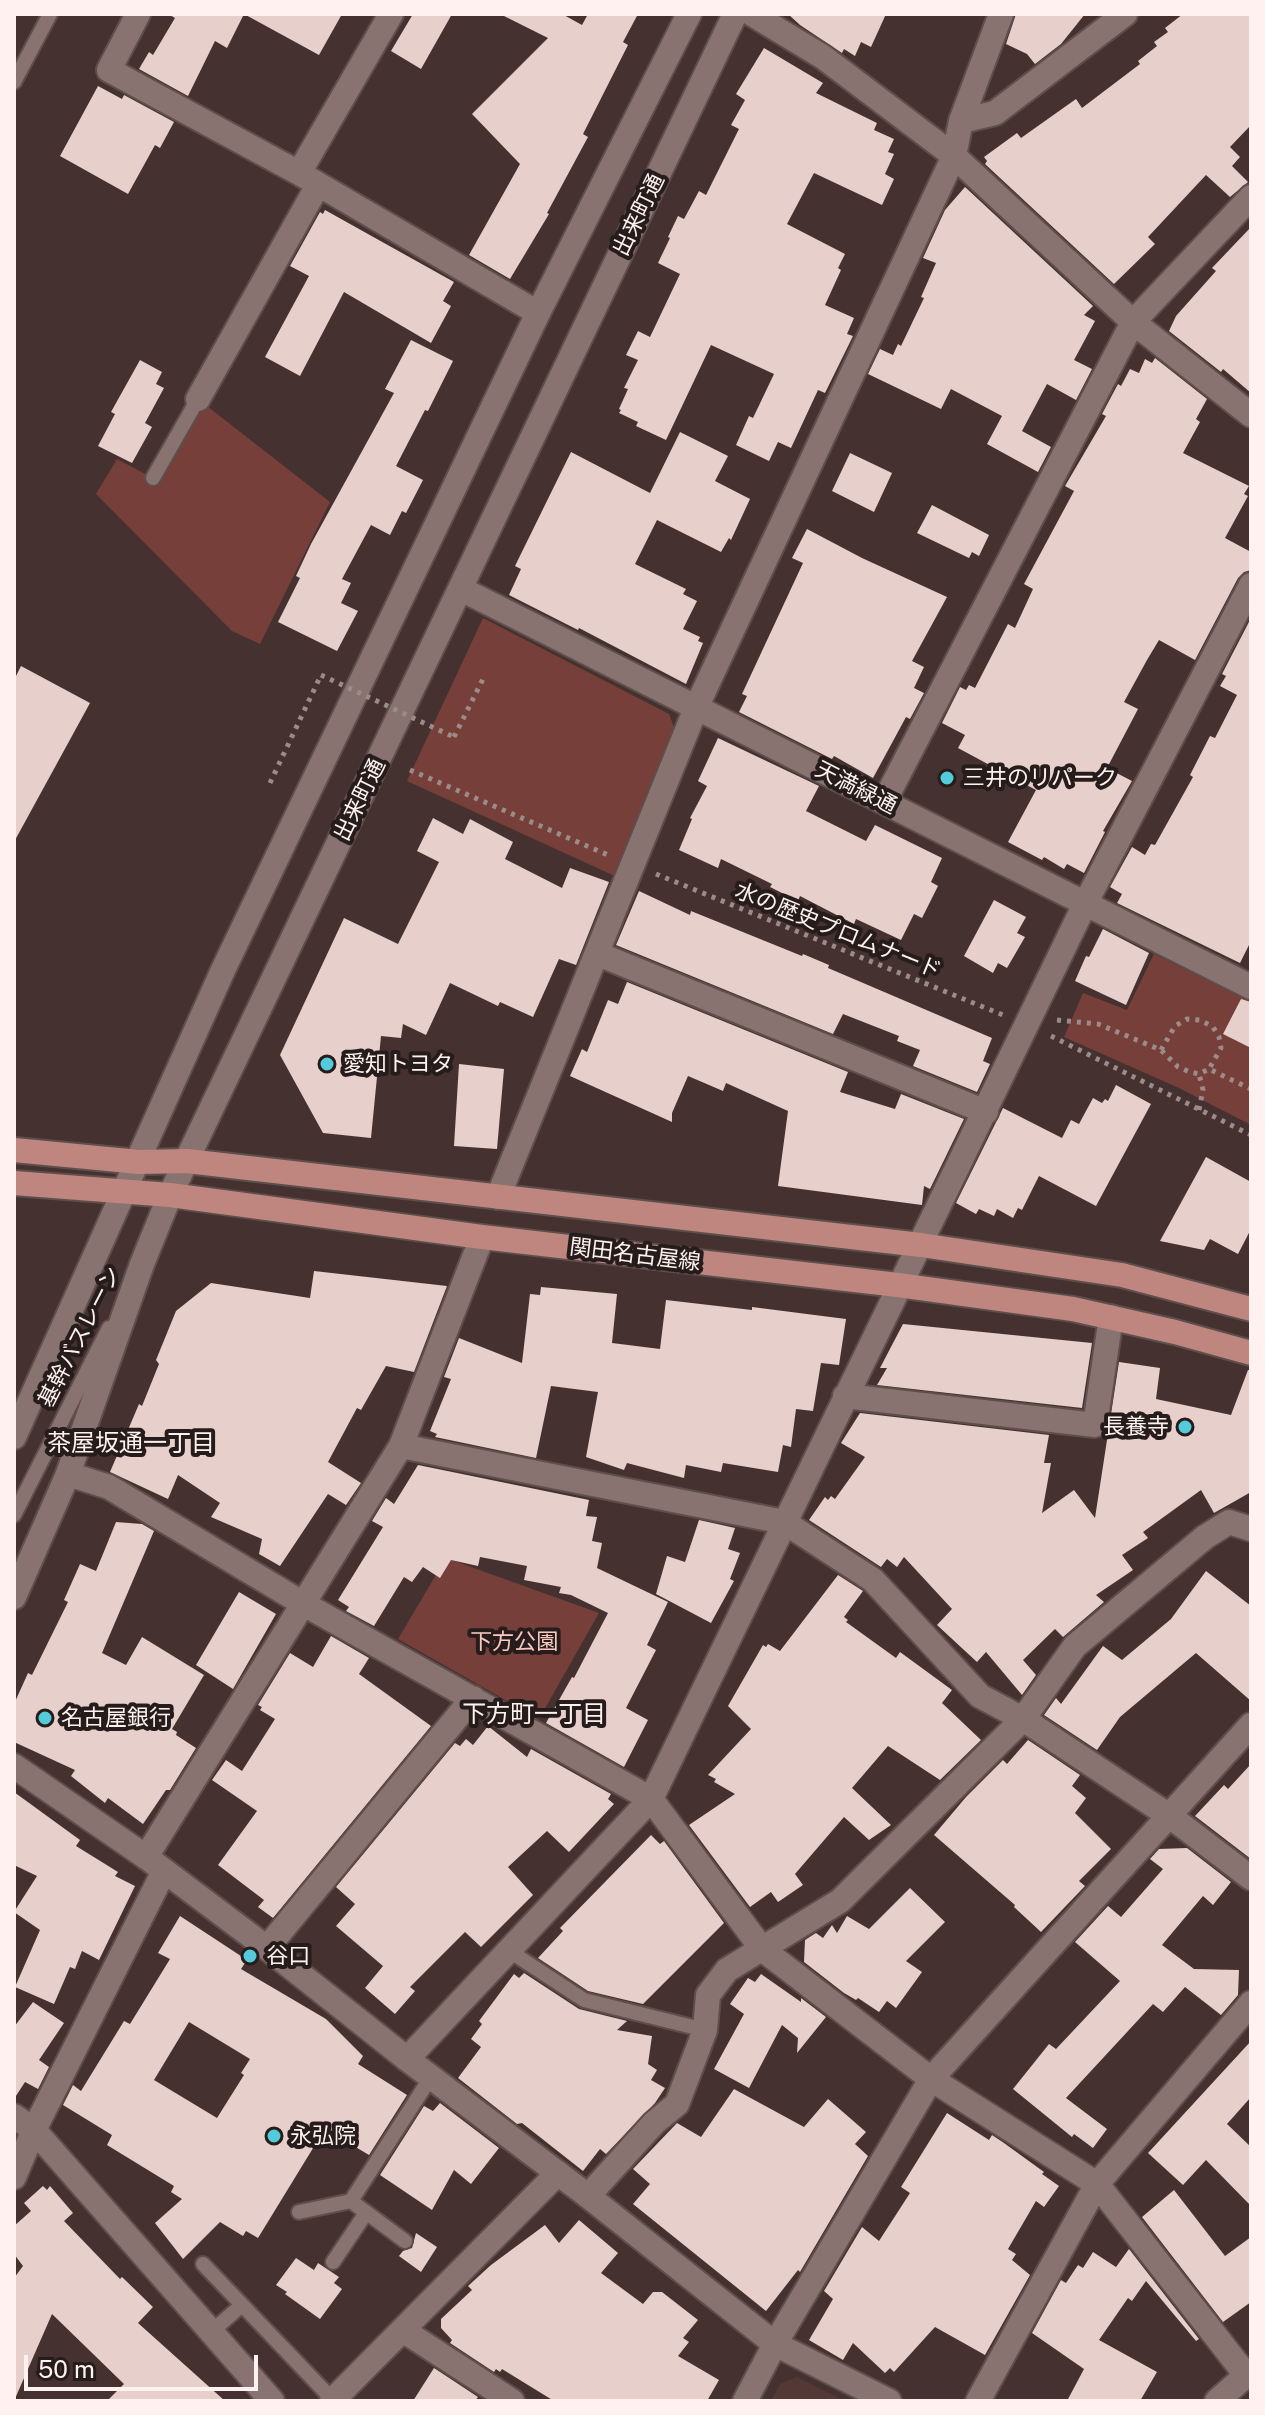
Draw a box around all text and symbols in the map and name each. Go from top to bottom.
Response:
street label: 出来町通 [608,170,670,260]
street label: 出来町通 [329,755,391,845]
street label: 天満緑通 [811,756,901,820]
place label: 三井のリパーク [963,765,1117,791]
marker: 三井のリパーク [938,769,956,787]
street label: 水の歴史プロムナード [731,878,945,984]
place label: 愛知トヨタ [343,1051,453,1077]
marker: 愛知トヨタ [318,1055,336,1073]
street label: 関田名古屋線 [568,1234,702,1276]
street label: 基幹バスレーン [33,1262,127,1412]
place label: 長養寺 [1103,1414,1169,1440]
marker: 長養寺 [1176,1418,1194,1436]
district label: 茶屋坂通一丁目 [47,1430,215,1458]
park label: 下方公園 [470,1629,558,1655]
district label: 下方町一丁目 [462,1701,606,1729]
place label: 名古屋銀行 [61,1705,171,1731]
marker: 名古屋銀行 [36,1709,54,1727]
place label: 谷口 [266,1943,310,1969]
marker: 谷口 [241,1947,259,1965]
place label: 永弘院 [290,2123,356,2149]
marker: 永弘院 [265,2127,283,2145]
scale bar [28,2339,262,2389]
text: 50 m [38,2355,95,2383]

